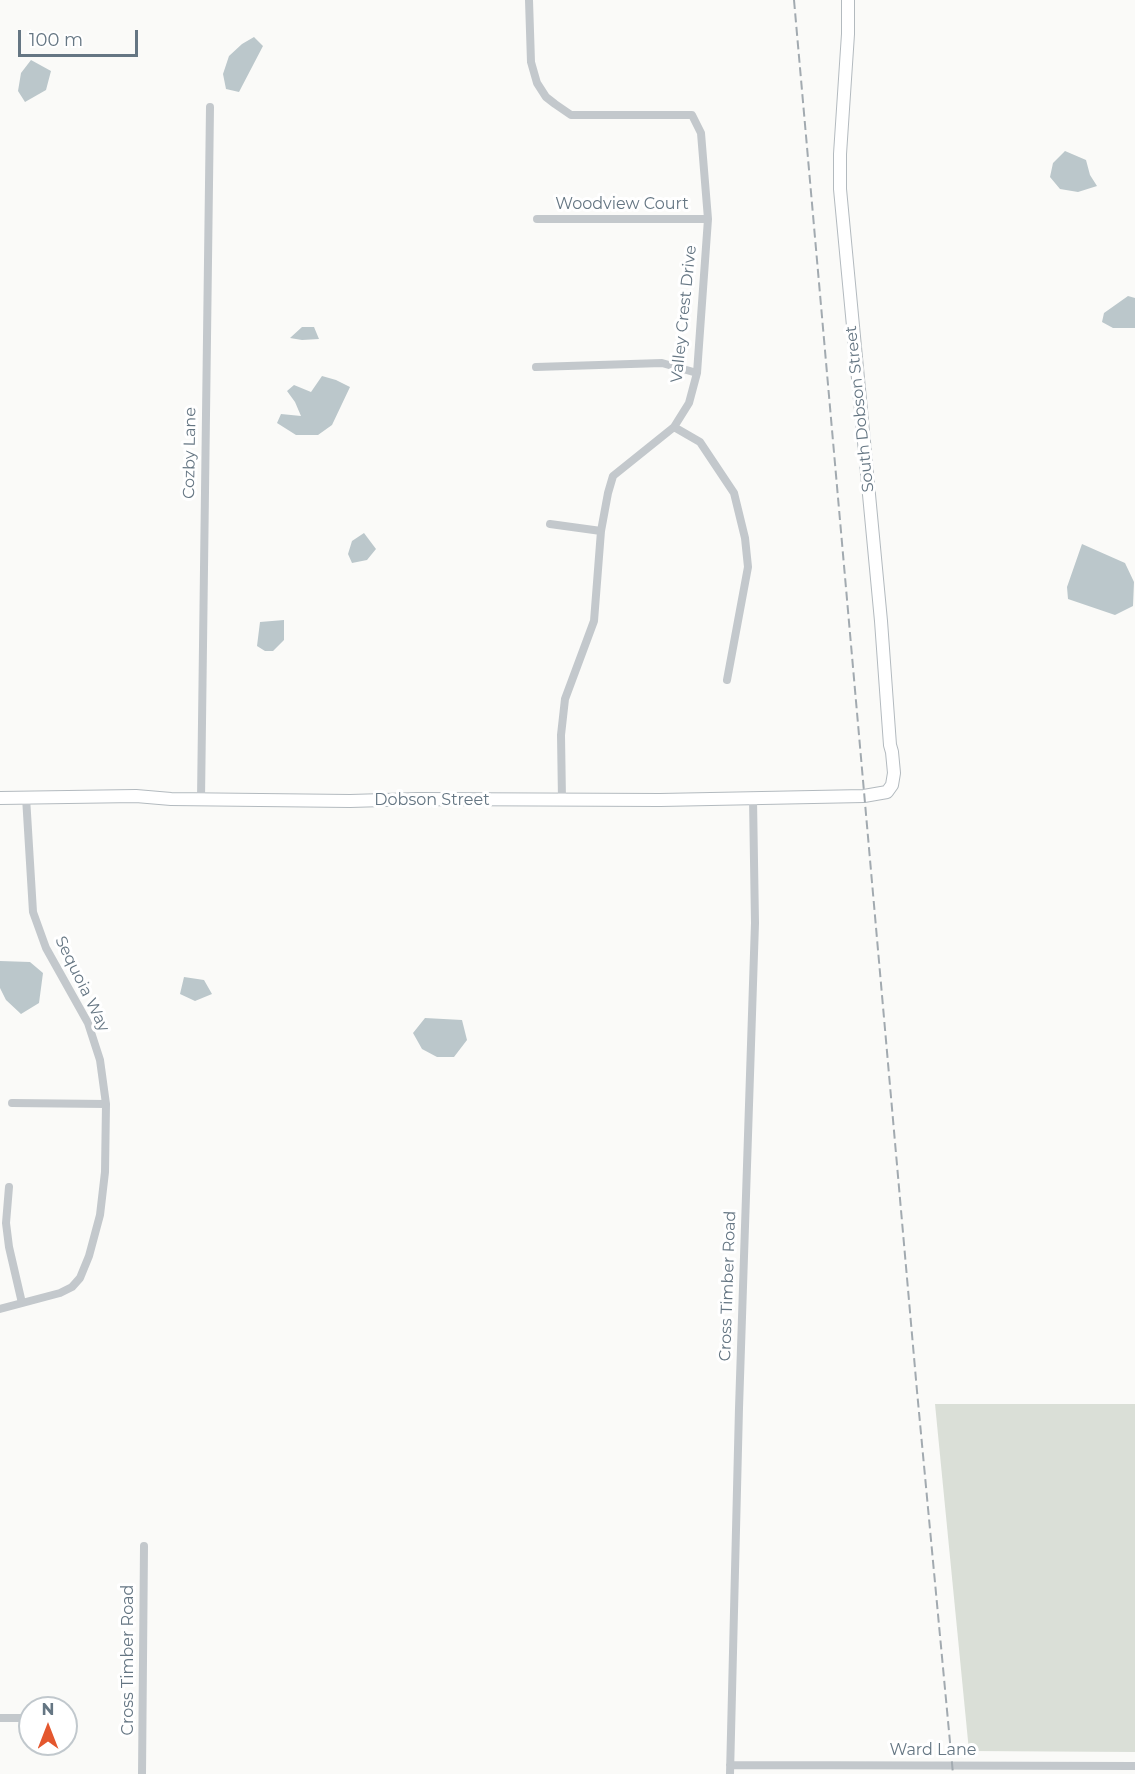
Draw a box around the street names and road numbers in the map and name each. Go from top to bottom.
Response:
street label: Woodview Court [555,194,689,214]
street label: Valley Crest Drive [667,244,701,384]
street label: South Dobson Street [842,325,878,493]
street label: Cozby Lane [180,407,200,499]
street label: Dobson Street [374,790,490,810]
street label: Sequoia Way [51,933,113,1035]
street label: Cross Timber Road [716,1210,740,1362]
street label: Cross Timber Road [118,1585,138,1735]
street label: Ward Lane [890,1740,976,1760]

